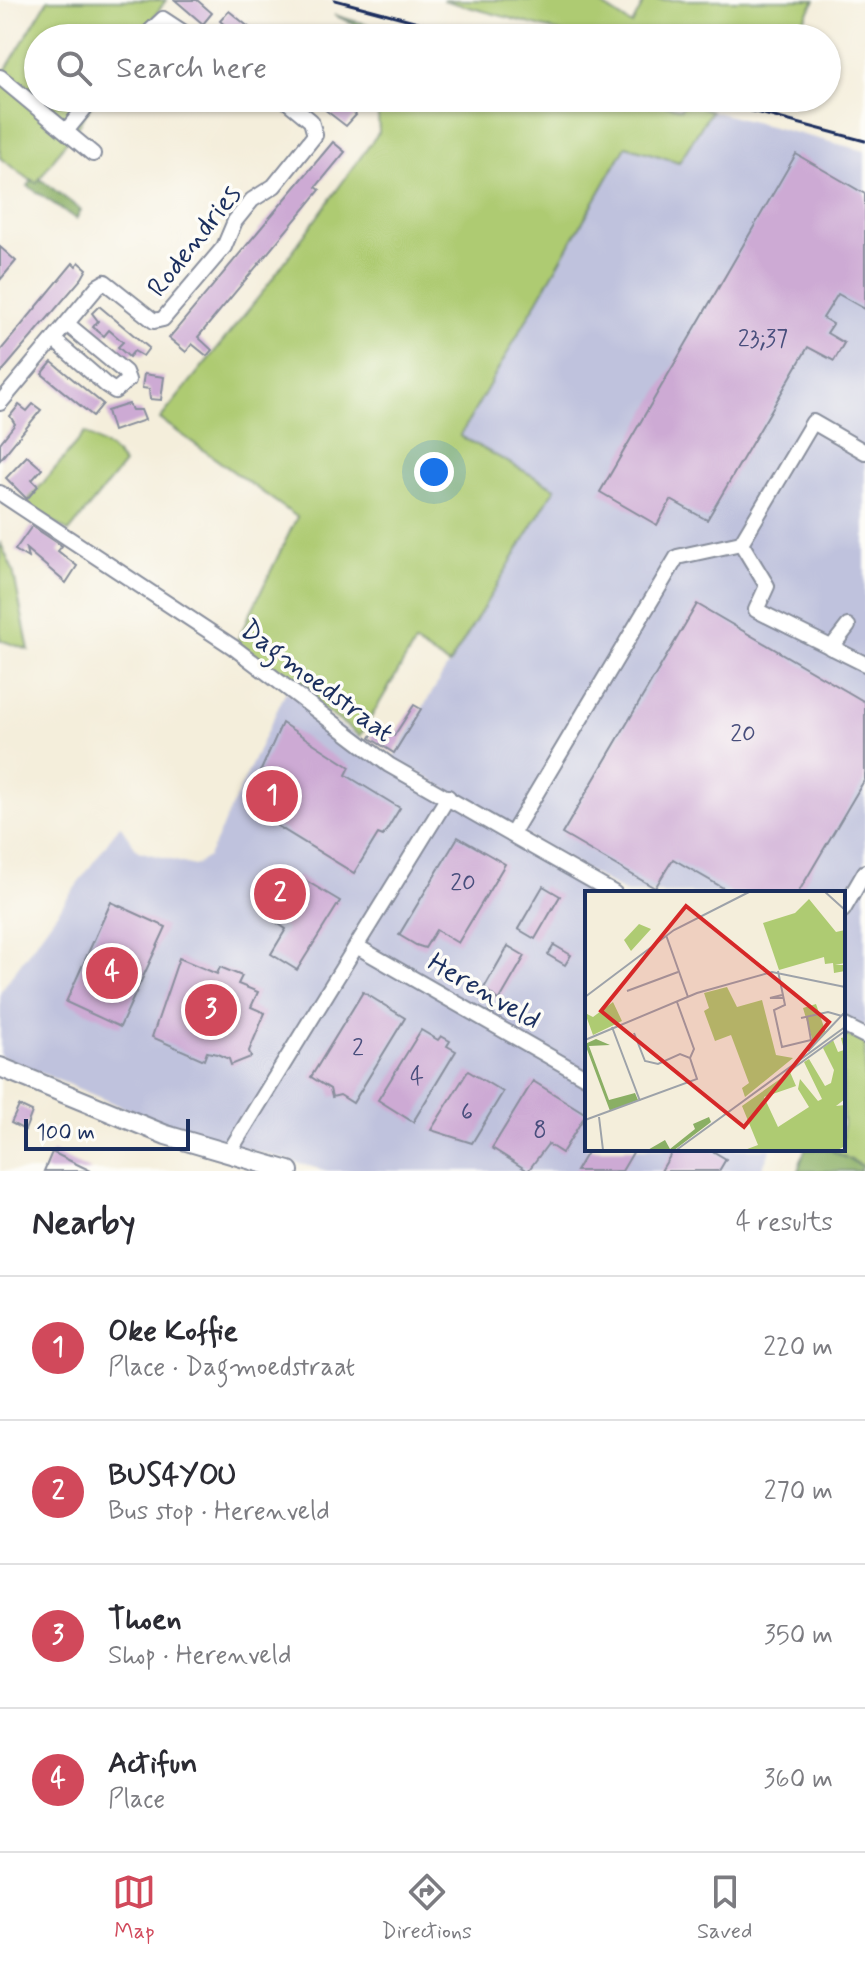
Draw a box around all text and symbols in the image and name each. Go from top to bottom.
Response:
search box [24,24,841,112]
icon: search [52,46,96,90]
text: Search here [116,49,267,88]
street label: Rodendries [140,178,250,305]
house number: 23;37 [738,324,788,355]
your location [414,452,454,492]
street label: Dagmoedstraat [230,612,401,754]
house number: 20 [730,719,756,750]
pin: 1 [246,766,298,826]
pin: 2 [254,864,306,924]
house number: 20 [450,868,476,899]
inset map [585,891,845,1151]
pin: 4 [86,943,138,1003]
street label: Herenveld [421,945,547,1039]
pin: 3 [185,980,237,1040]
house number: 2 [352,1033,364,1064]
house number: 4 [410,1062,424,1093]
house number: 6 [461,1097,473,1128]
scale bar [24,1115,190,1151]
house number: 8 [533,1115,547,1146]
text: 100 m [36,1119,95,1147]
text: Nearby [32,1201,136,1246]
text: 4 results [736,1206,833,1240]
text: Oke Koffie [108,1312,238,1351]
text: 1 [52,1331,64,1365]
text: 220 m [763,1331,833,1365]
text: Place · Dagmoedstraat [108,1351,355,1385]
text: BUS4YOU [108,1456,237,1495]
text: 2 [52,1475,64,1509]
text: 270 m [764,1475,833,1509]
text: Bus stop · Herenveld [108,1495,330,1529]
text: Thoen [108,1600,182,1639]
text: 3 [52,1619,64,1653]
text: 350 m [764,1619,833,1653]
text: Shop · Herenveld [108,1639,291,1673]
text: Actifun [108,1744,198,1783]
text: 4 [50,1763,66,1797]
text: 360 m [764,1763,833,1797]
text: Place [108,1783,165,1817]
tab: Map [112,1870,156,1946]
tab: Directions [381,1870,472,1946]
tab: Saved [697,1870,752,1946]

